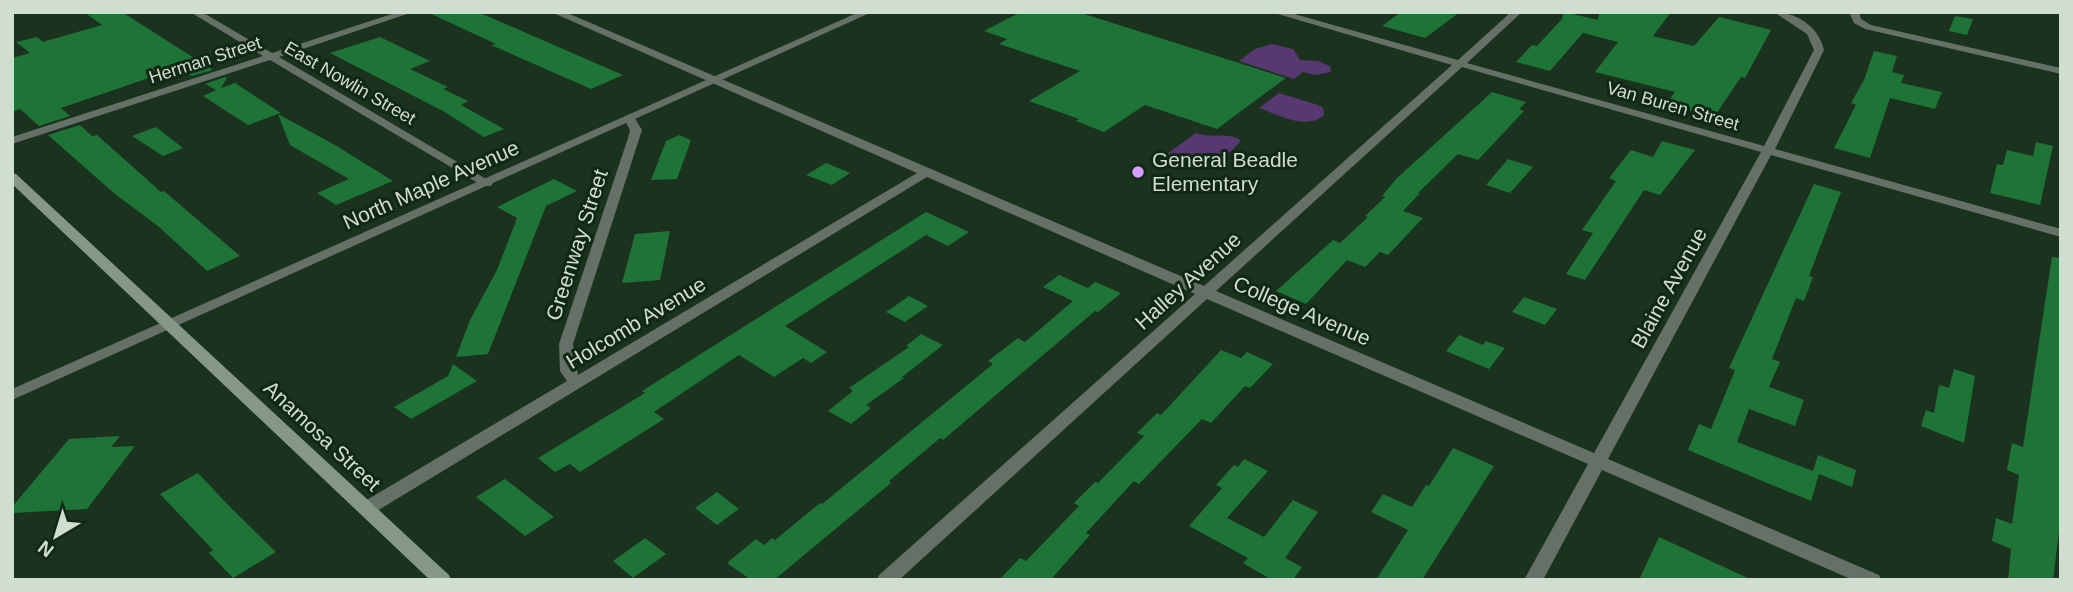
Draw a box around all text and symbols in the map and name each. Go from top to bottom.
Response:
street label: Herman Street [146,32,264,88]
street label: East Nowlin Street [281,37,419,129]
street label: Van Buren Street [1605,78,1741,134]
street label: North Maple Avenue [339,135,522,234]
place label: General Beadle Elementary [1152,148,1298,195]
marker: General Beadle Elementary [1130,164,1146,180]
street label: Greenway Street [541,166,612,323]
street label: Blaine Avenue [1626,224,1711,352]
street label: Halley Avenue [1130,227,1245,334]
street label: College Avenue [1230,271,1374,350]
street label: Holcomb Avenue [562,272,710,373]
street label: Anamosa Street [259,376,385,495]
north arrow [21,501,91,571]
text: N [34,537,58,562]

